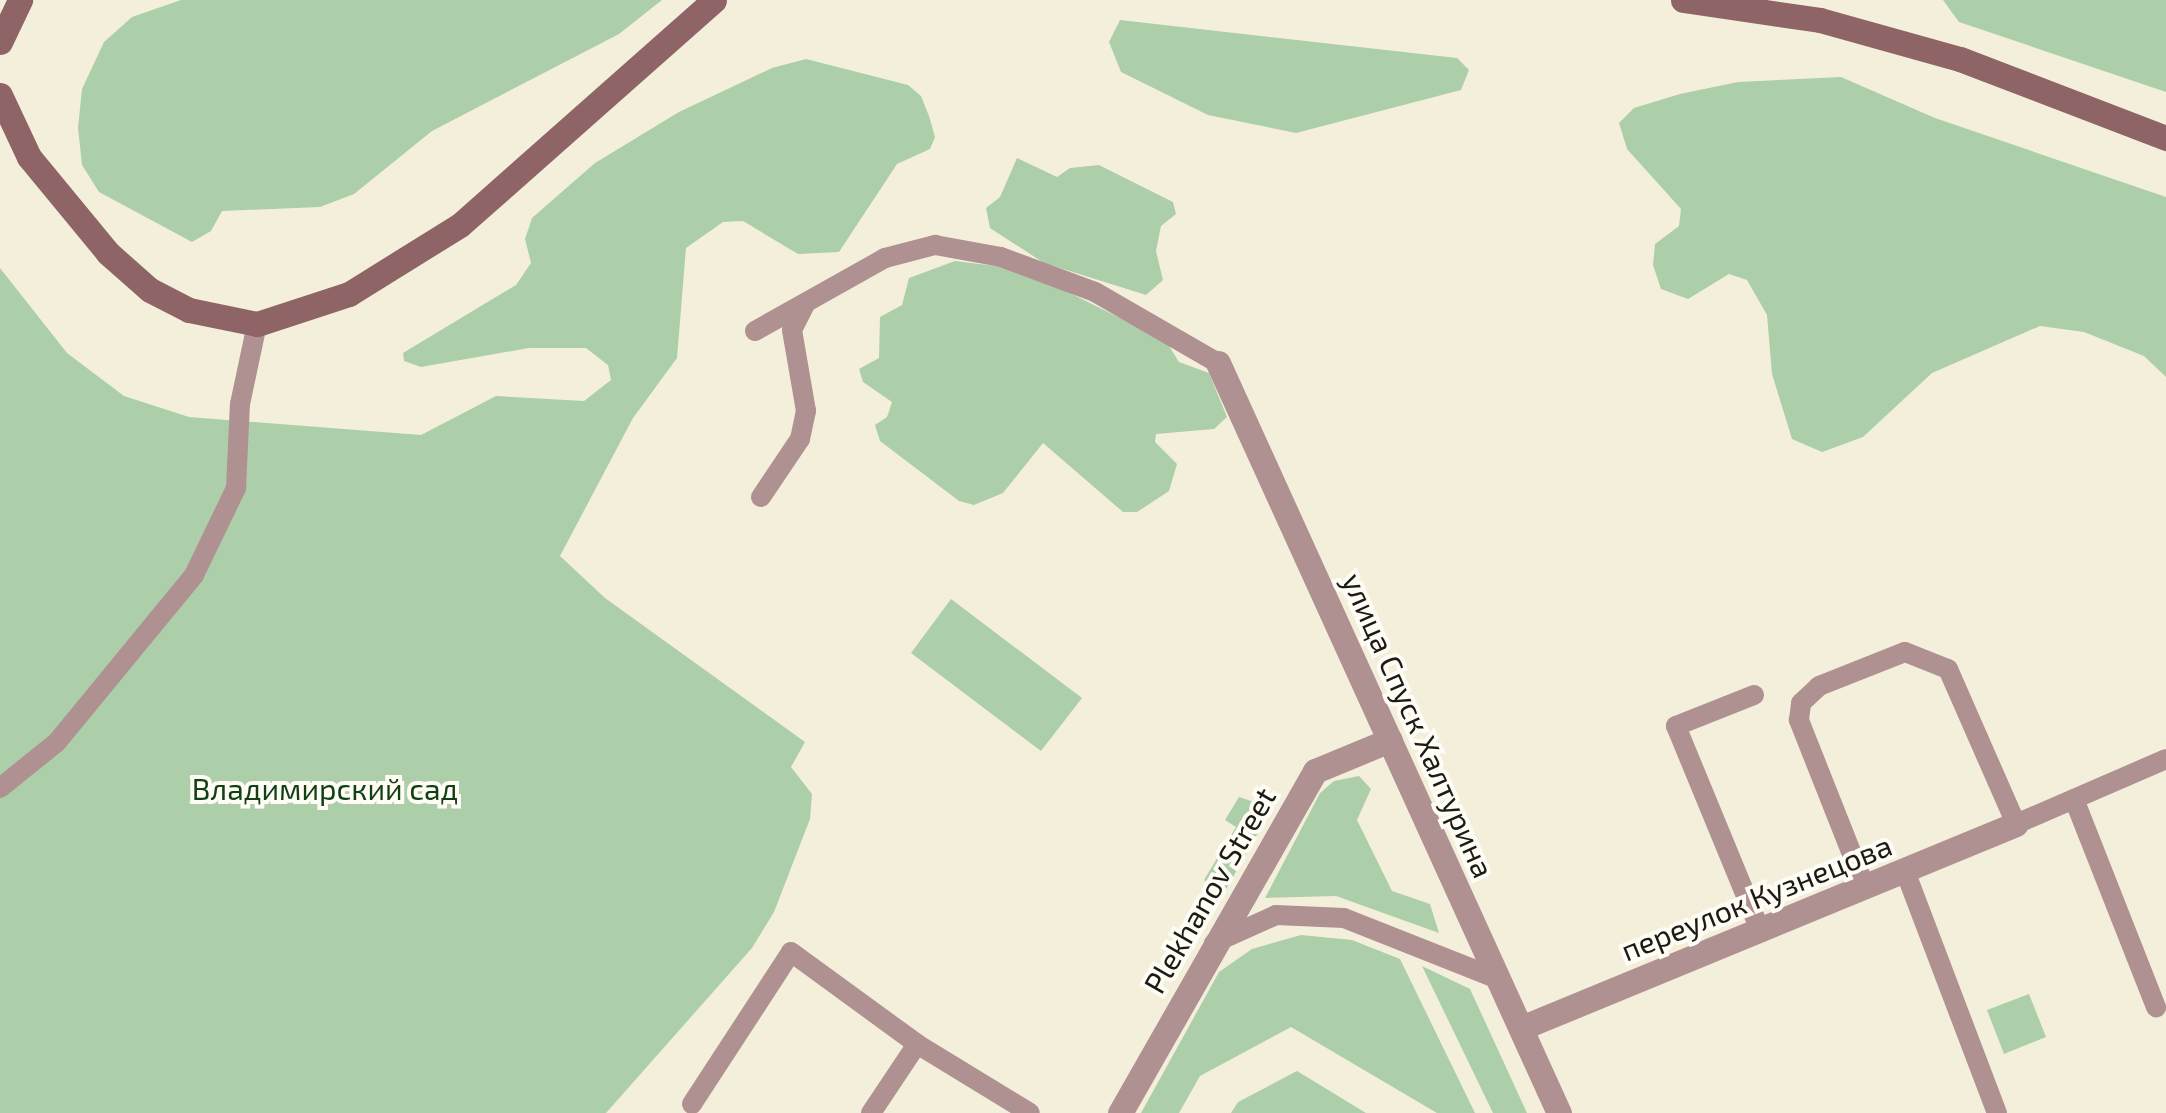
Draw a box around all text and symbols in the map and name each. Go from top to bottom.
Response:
street label: улица Спуск Халтурина [1335,567,1503,883]
park label: Владимирский сад [192,770,458,806]
street label: Plekhanov Street [1135,780,1283,1000]
street label: переулок Кузнецова [1615,826,1897,968]

